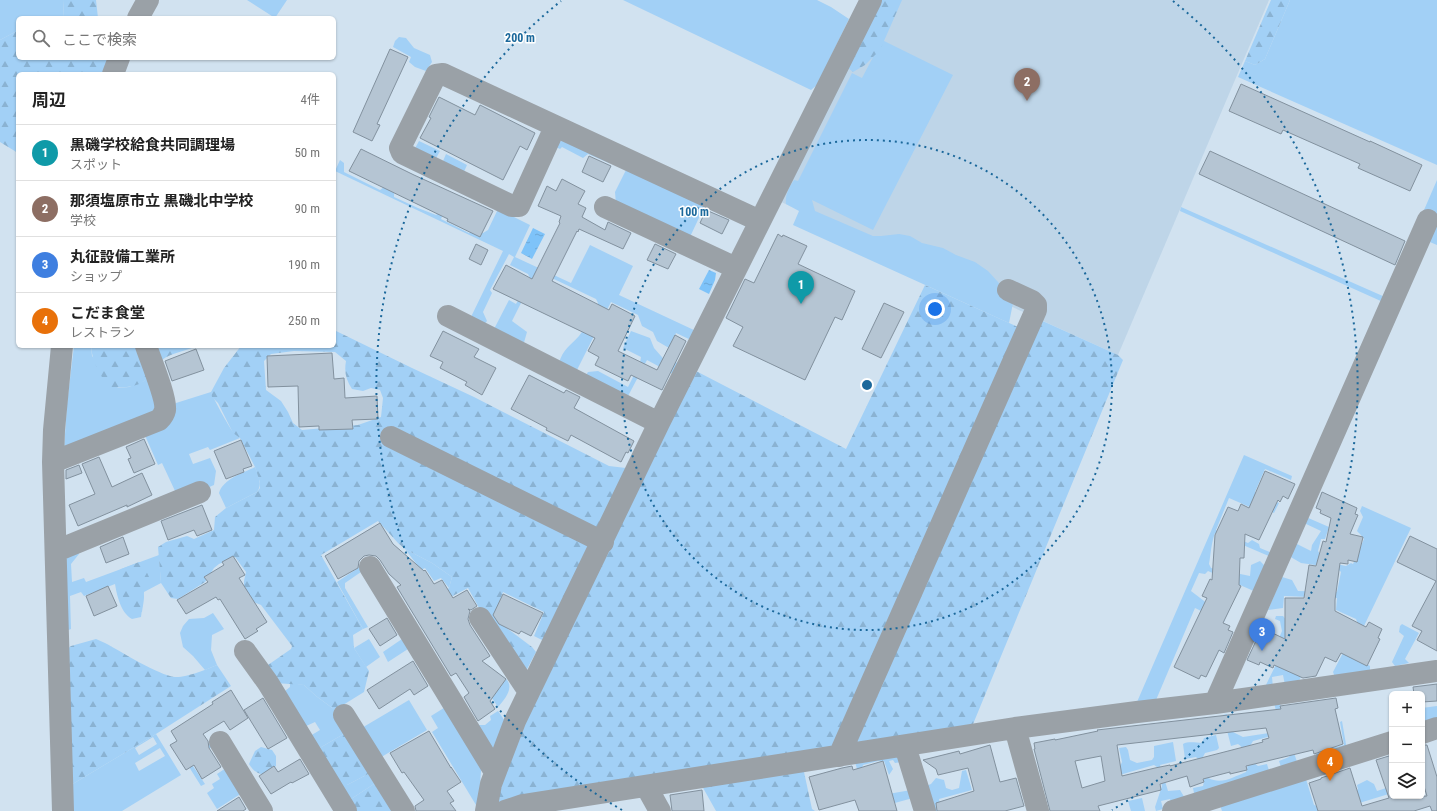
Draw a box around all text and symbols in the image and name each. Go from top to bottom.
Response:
search box [16,16,336,60]
icon: search [30,27,52,49]
text: ここで検索 [62,31,137,49]
text: 200 m [505,31,535,45]
pin: 2 [1014,68,1040,101]
text: 周辺 [32,90,66,110]
text: 4件 [301,92,320,107]
text: 黒磯学校給食共同調理場 [70,136,235,154]
text: 1 [42,145,48,160]
text: 50 m [294,145,320,160]
text: スポット [70,157,122,172]
text: 那須塩原市立 黒磯北中学校 [70,192,253,210]
text: 2 [42,201,48,216]
text: 90 m [294,201,320,216]
text: 100 m [679,205,709,219]
text: 学校 [70,213,96,228]
text: 丸征設備工業所 [70,248,175,266]
text: 3 [42,257,48,272]
text: 190 m [288,257,320,272]
text: ショップ [70,269,122,284]
pin: 1 [788,271,814,304]
your location [925,299,945,319]
text: こだま食堂 [70,304,145,322]
text: 4 [42,313,48,328]
text: 250 m [288,313,320,328]
text: レストラン [70,325,135,340]
centre of rings [860,378,874,392]
pin: 3 [1249,618,1275,651]
map controls [1389,691,1425,799]
button: + [1389,691,1425,727]
button: − [1389,727,1425,763]
pin: 4 [1317,748,1343,781]
button: layers [1389,763,1425,799]

